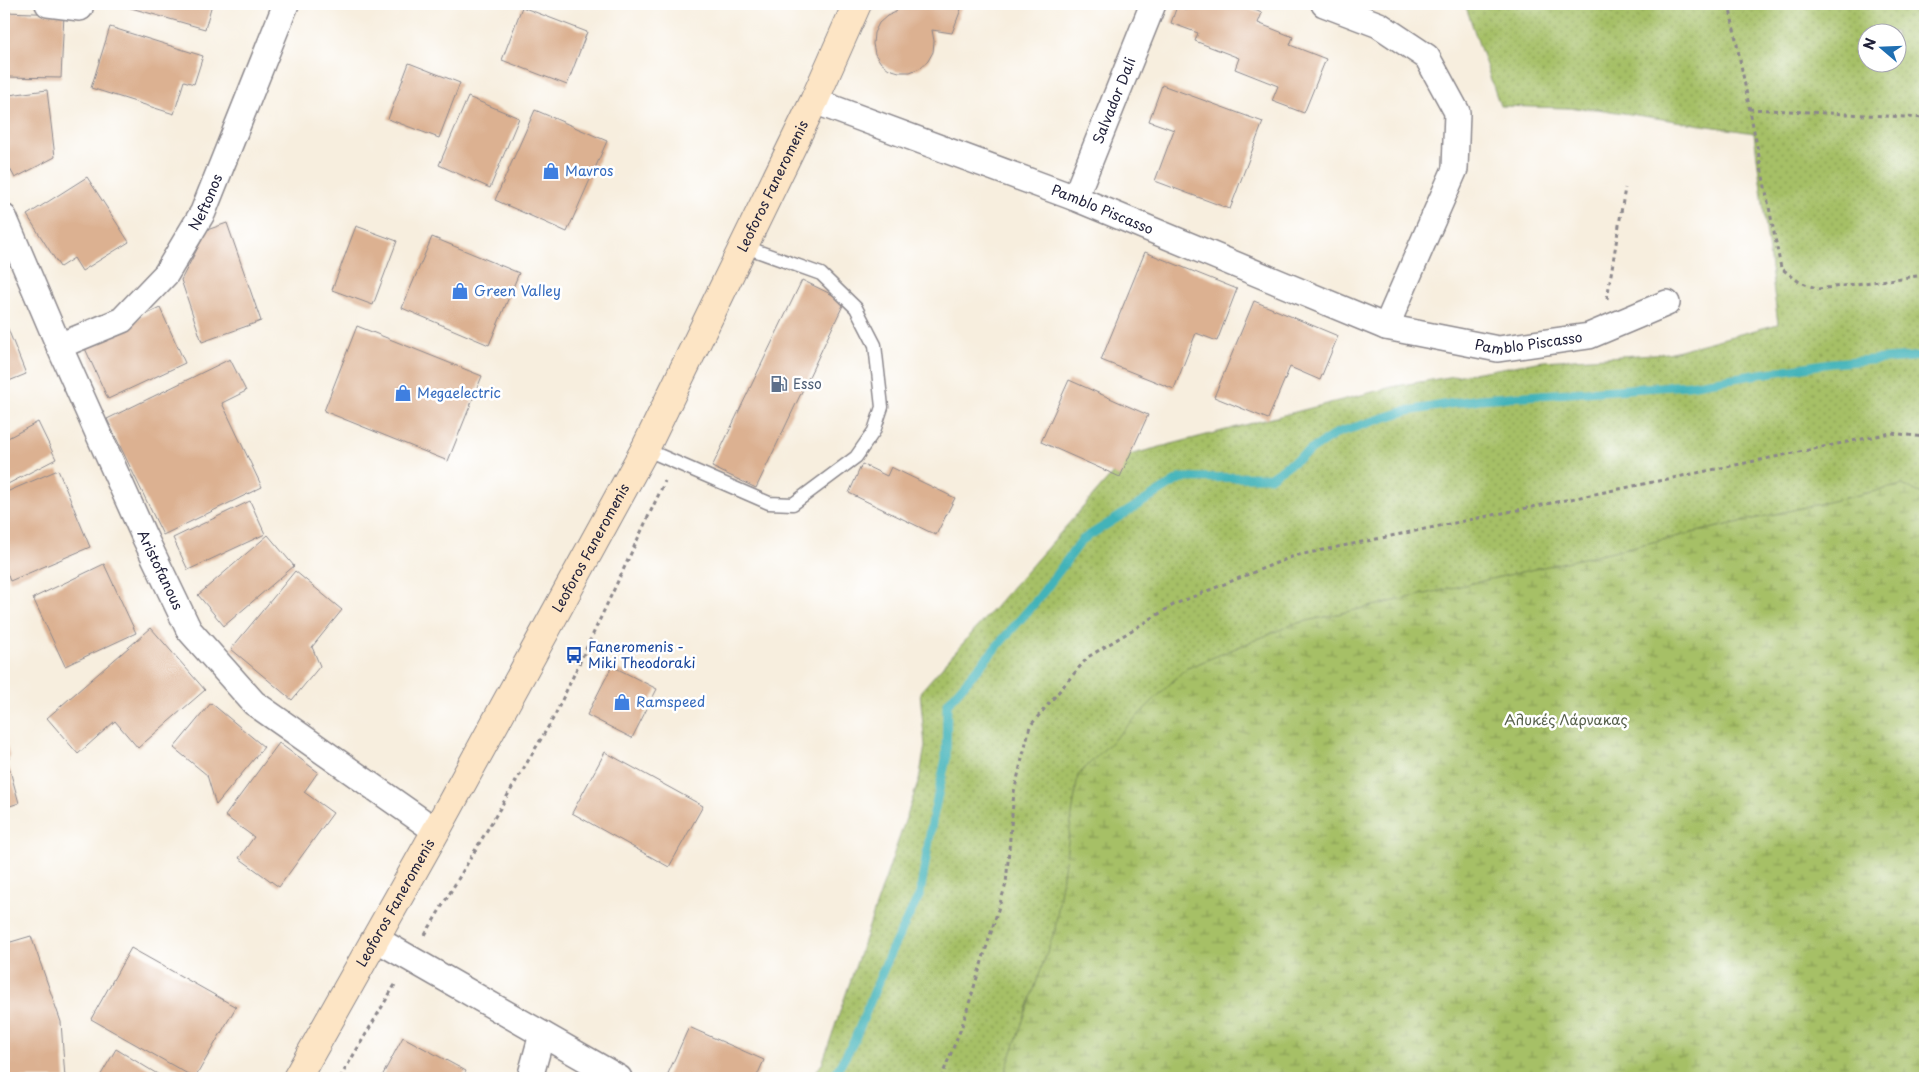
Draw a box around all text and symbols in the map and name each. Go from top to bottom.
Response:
north arrow [1856,22,1906,72]
text: N [1858,35,1881,52]
street label: Salvador Dali [1087,54,1141,147]
street label: Leoforos Faneromenis [731,117,813,255]
place label: Mavros [565,160,613,181]
shop icon: Mavros [541,161,561,181]
street label: Neftonos [183,171,227,235]
street label: Pamblo Piscasso [1048,179,1157,240]
place label: Green Valley [474,280,561,301]
shop icon: Green Valley [450,281,470,301]
street label: Pamblo Piscasso [1473,326,1584,360]
place label: Esso [793,373,822,394]
fuel station icon: Esso [769,374,789,394]
place label: Megaelectric [417,382,501,403]
shop icon: Megaelectric [393,383,413,403]
street label: Leoforos Faneromenis [547,480,634,616]
street label: Aristofanous [133,526,189,613]
place label: Faneromenis - Miki Theodoraki [588,636,696,673]
bus stop icon: Faneromenis - Miki Theodoraki [564,645,584,665]
place label: Ramspeed [636,691,705,712]
shop icon: Ramspeed [612,692,632,712]
park label: Αλυκές Λάρνακας [1504,709,1628,730]
street label: Leoforos Faneromenis [351,835,440,971]

